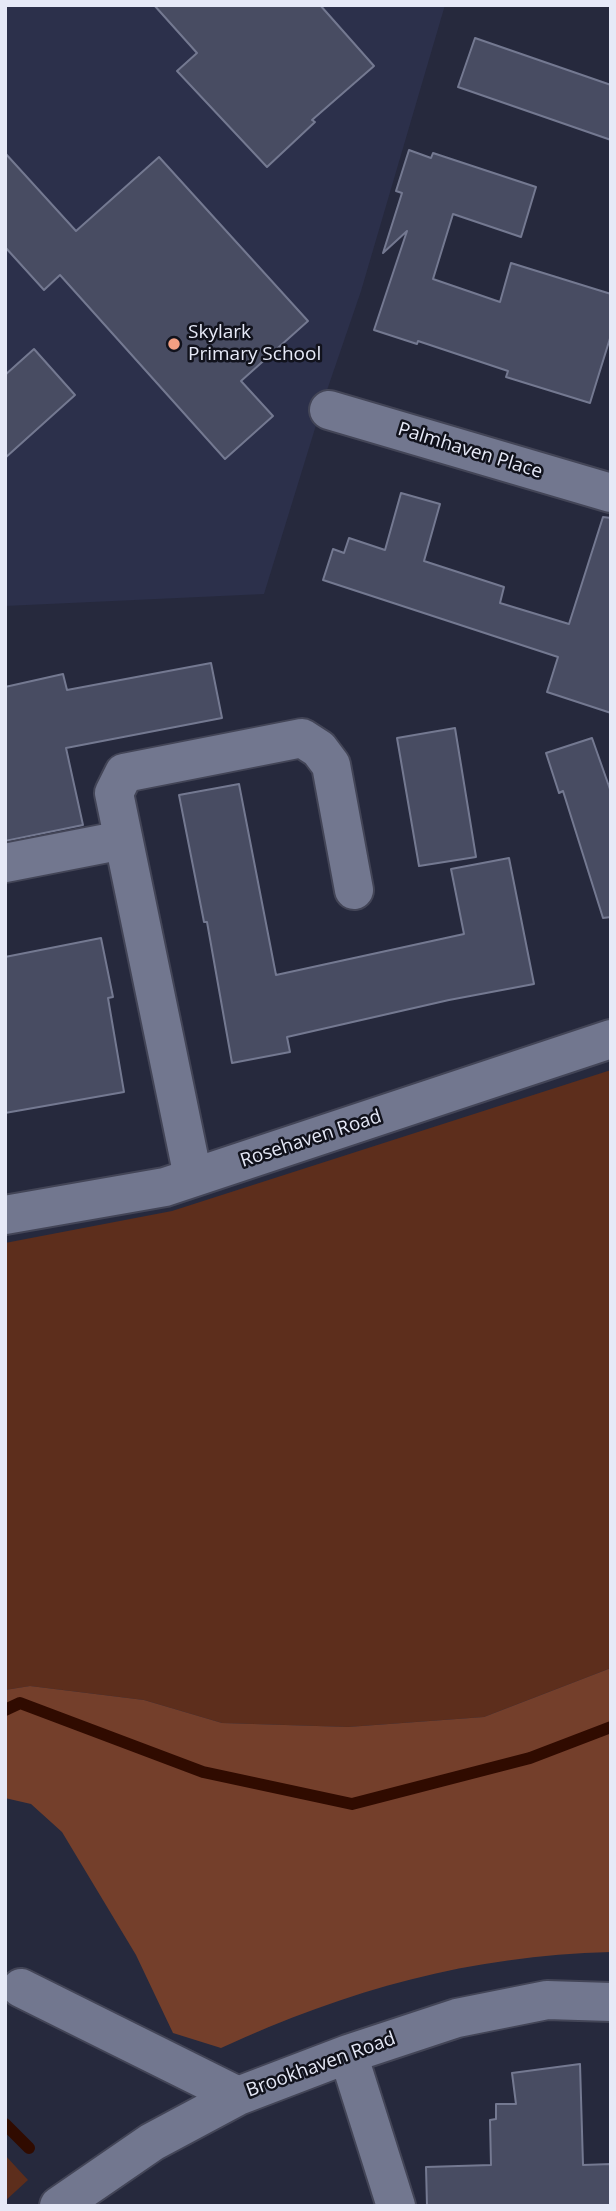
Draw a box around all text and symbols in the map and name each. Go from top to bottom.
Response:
place label: Skylark Primary School [188,322,321,366]
marker: Skylark Primary School [166,336,182,352]
street label: Palmhaven Place [395,418,545,484]
street label: Rosehaven Road [237,1105,385,1173]
street label: Brookhaven Road [243,2027,399,2103]

